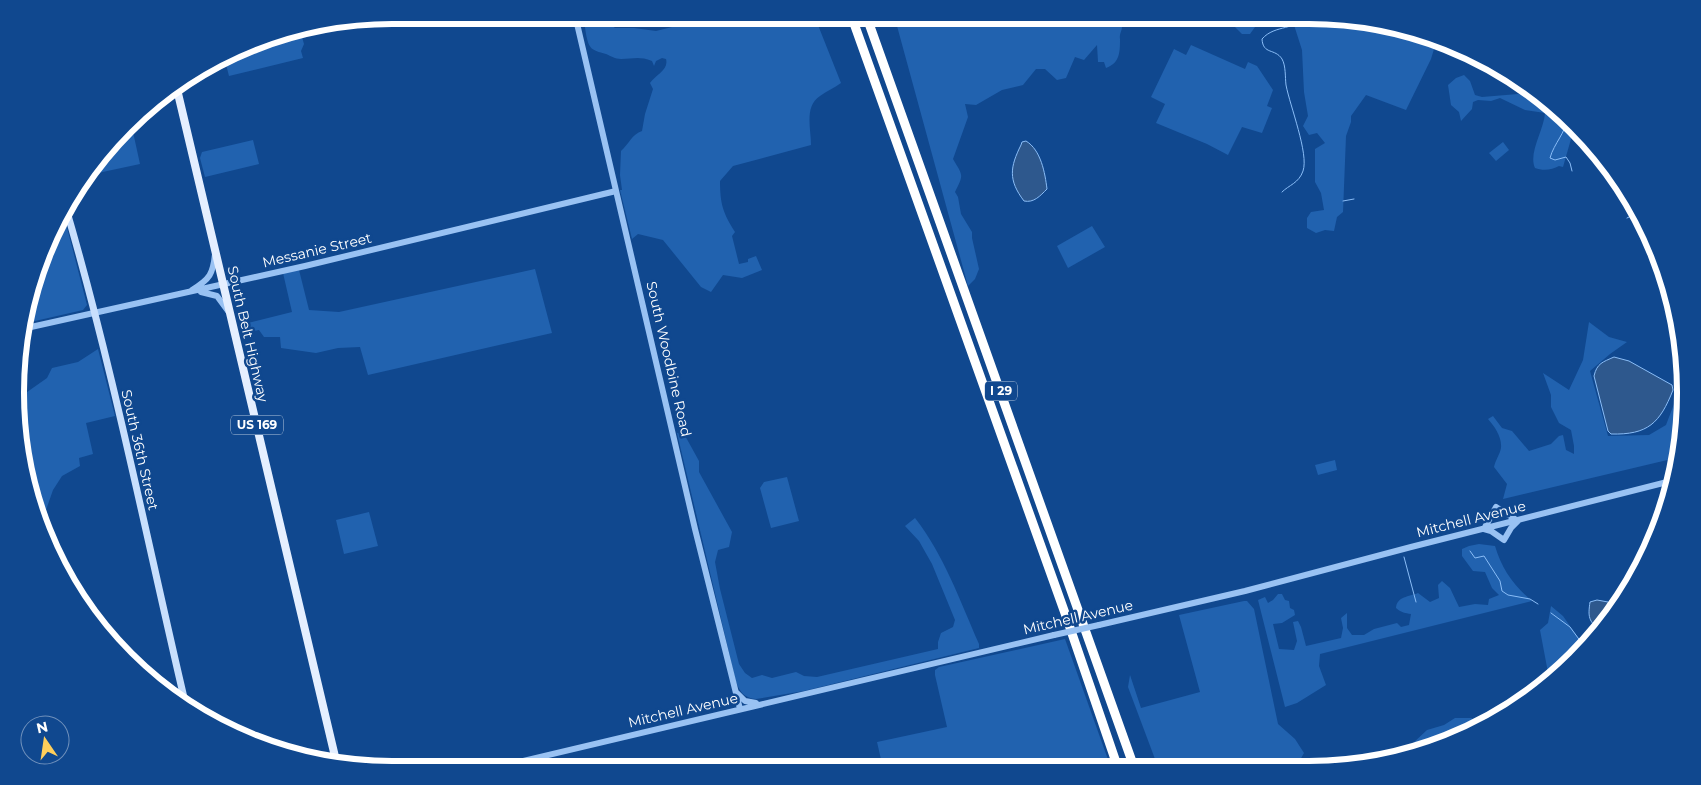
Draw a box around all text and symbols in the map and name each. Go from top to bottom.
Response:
street label: Messanie Street [261,229,374,271]
street label: South Belt Highway [224,264,273,404]
street label: South Woodbine Road [642,280,696,438]
road number: I 29 [985,382,1017,401]
street label: South 36th Street [117,388,163,512]
road number: US 169 [231,416,283,434]
street label: Mitchell Avenue [1414,497,1528,541]
street label: Mitchell Avenue [1021,596,1135,638]
street label: Mitchell Avenue [626,689,740,731]
north arrow [20,715,70,765]
text: N [35,717,50,737]

